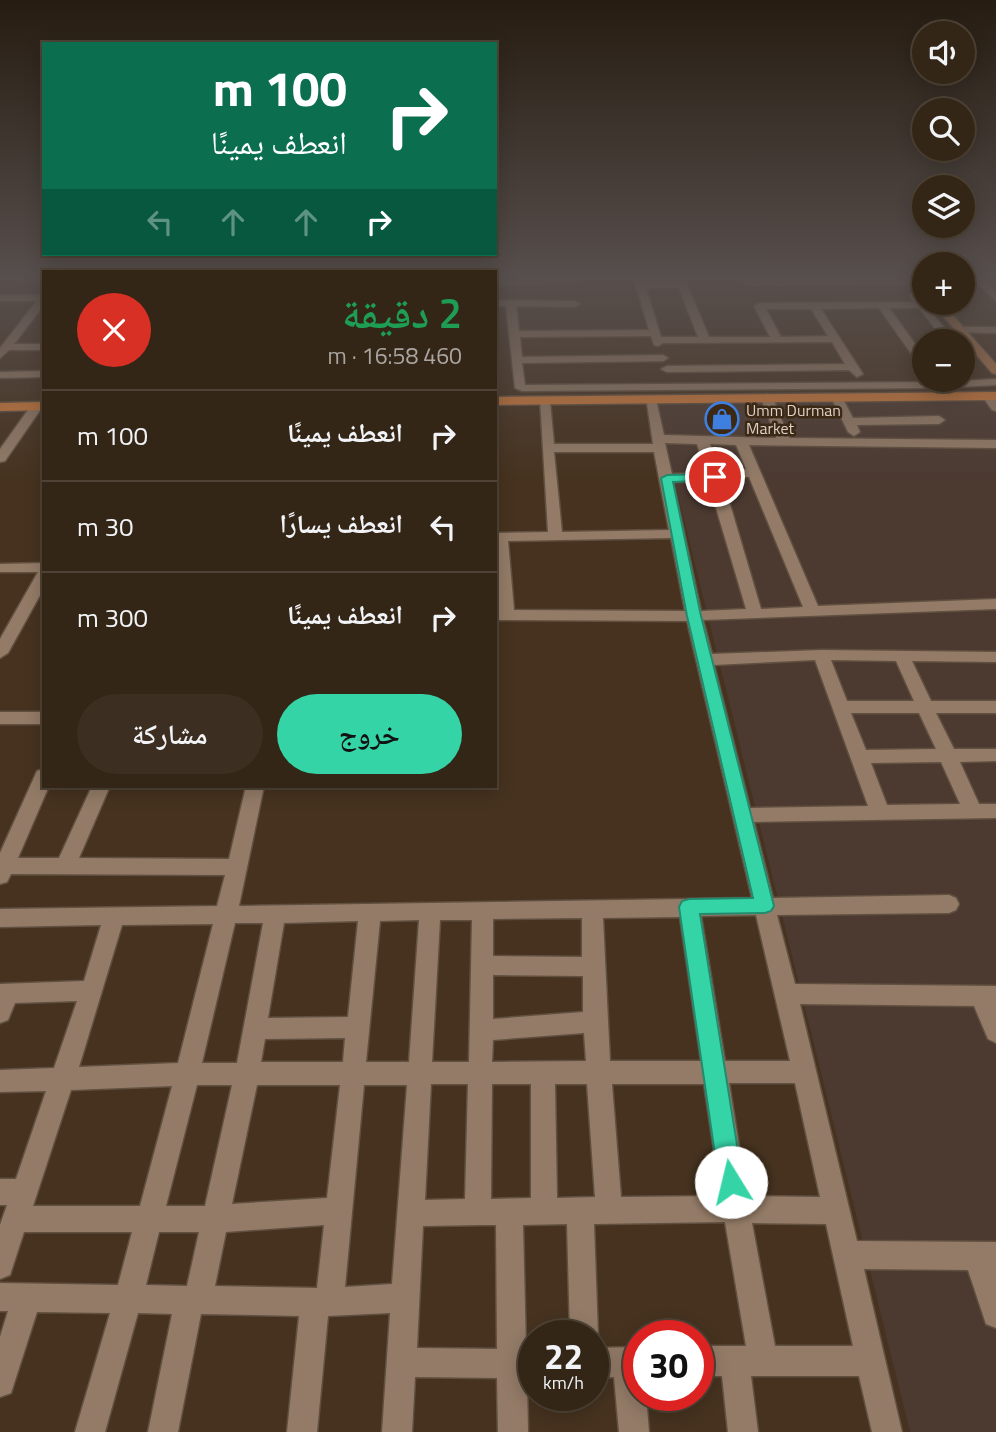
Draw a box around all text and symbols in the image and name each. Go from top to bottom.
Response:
map controls [912,21,975,392]
button: sound [912,21,975,84]
text: 100 m [213,50,347,125]
icon: right [371,70,462,161]
button: search [912,98,975,161]
text: انعطف يمينًا [211,118,347,166]
button: layers [912,175,975,238]
icon: left [141,203,179,241]
icon: ahead [214,203,252,241]
icon: ahead [287,203,325,241]
icon: right [360,203,398,241]
button: + [912,252,975,315]
text: 2 دقيقة [342,280,462,344]
button: close [77,293,151,367]
button: − [912,329,975,392]
text: 460 m · 16:58 [327,338,462,373]
place label: Umm Durman Market [746,398,841,440]
shop icon: Umm Durman Market [703,400,741,438]
text: انعطف يمينًا [287,413,403,452]
text: 100 m [77,416,148,455]
icon: right [424,417,462,455]
pin [685,447,745,507]
icon: arrive [696,458,734,496]
text: انعطف يسارًا [279,504,403,543]
text: 30 m [77,507,134,546]
icon: left [424,508,462,546]
text: انعطف يمينًا [287,595,403,634]
text: 300 m [77,598,148,637]
icon: right [424,599,462,637]
button: مشاركة [77,694,263,774]
button: خروج [277,694,462,774]
position arrow [694,1145,768,1219]
speed limit sign: 30 [623,1320,714,1411]
text: 22 [544,1329,583,1383]
text: km/h [543,1369,584,1396]

